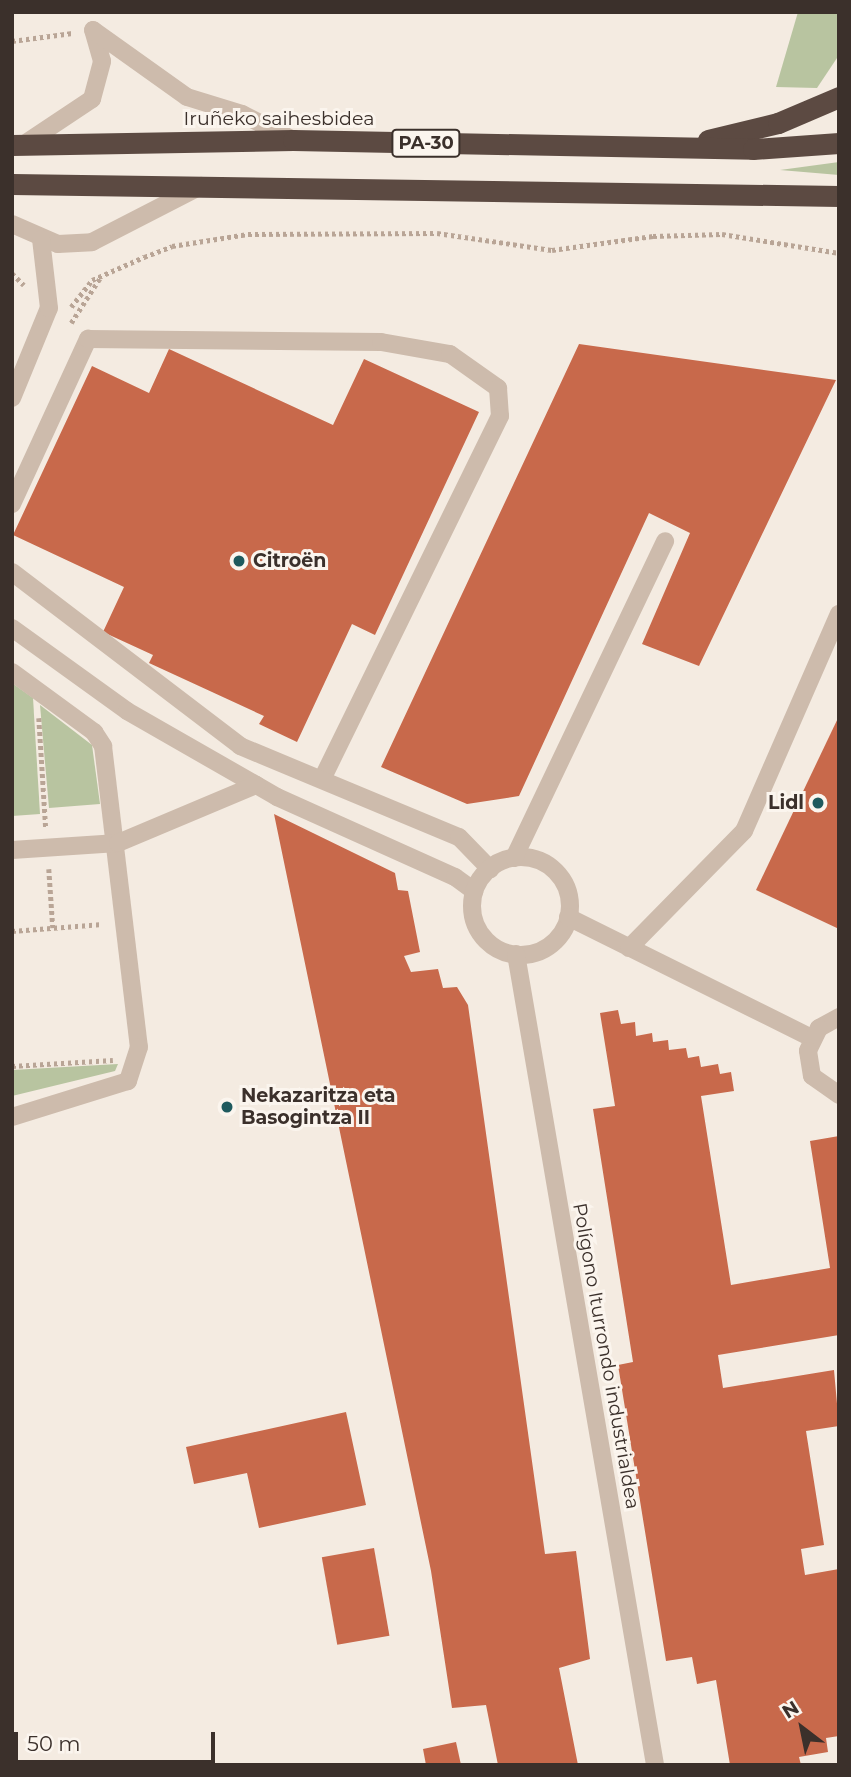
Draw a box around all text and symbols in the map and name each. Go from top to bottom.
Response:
street label: Iruñeko saihesbidea [184,108,374,130]
road number: PA-30 [391,128,461,158]
place label: Citroën [253,550,326,572]
marker: Citroën [231,553,247,569]
place label: Lidl [768,792,804,814]
marker: Lidl [810,795,826,811]
place label: Nekazaritza eta Basogintza II [241,1085,396,1129]
marker: Nekazaritza eta Basogintza II [219,1099,235,1115]
street label: Polígono Iturrondo industrialdea [568,1201,644,1511]
north arrow [767,1693,837,1763]
text: N [778,1696,803,1724]
scale bar [18,1718,219,1762]
text: 50 m [27,1731,81,1756]

